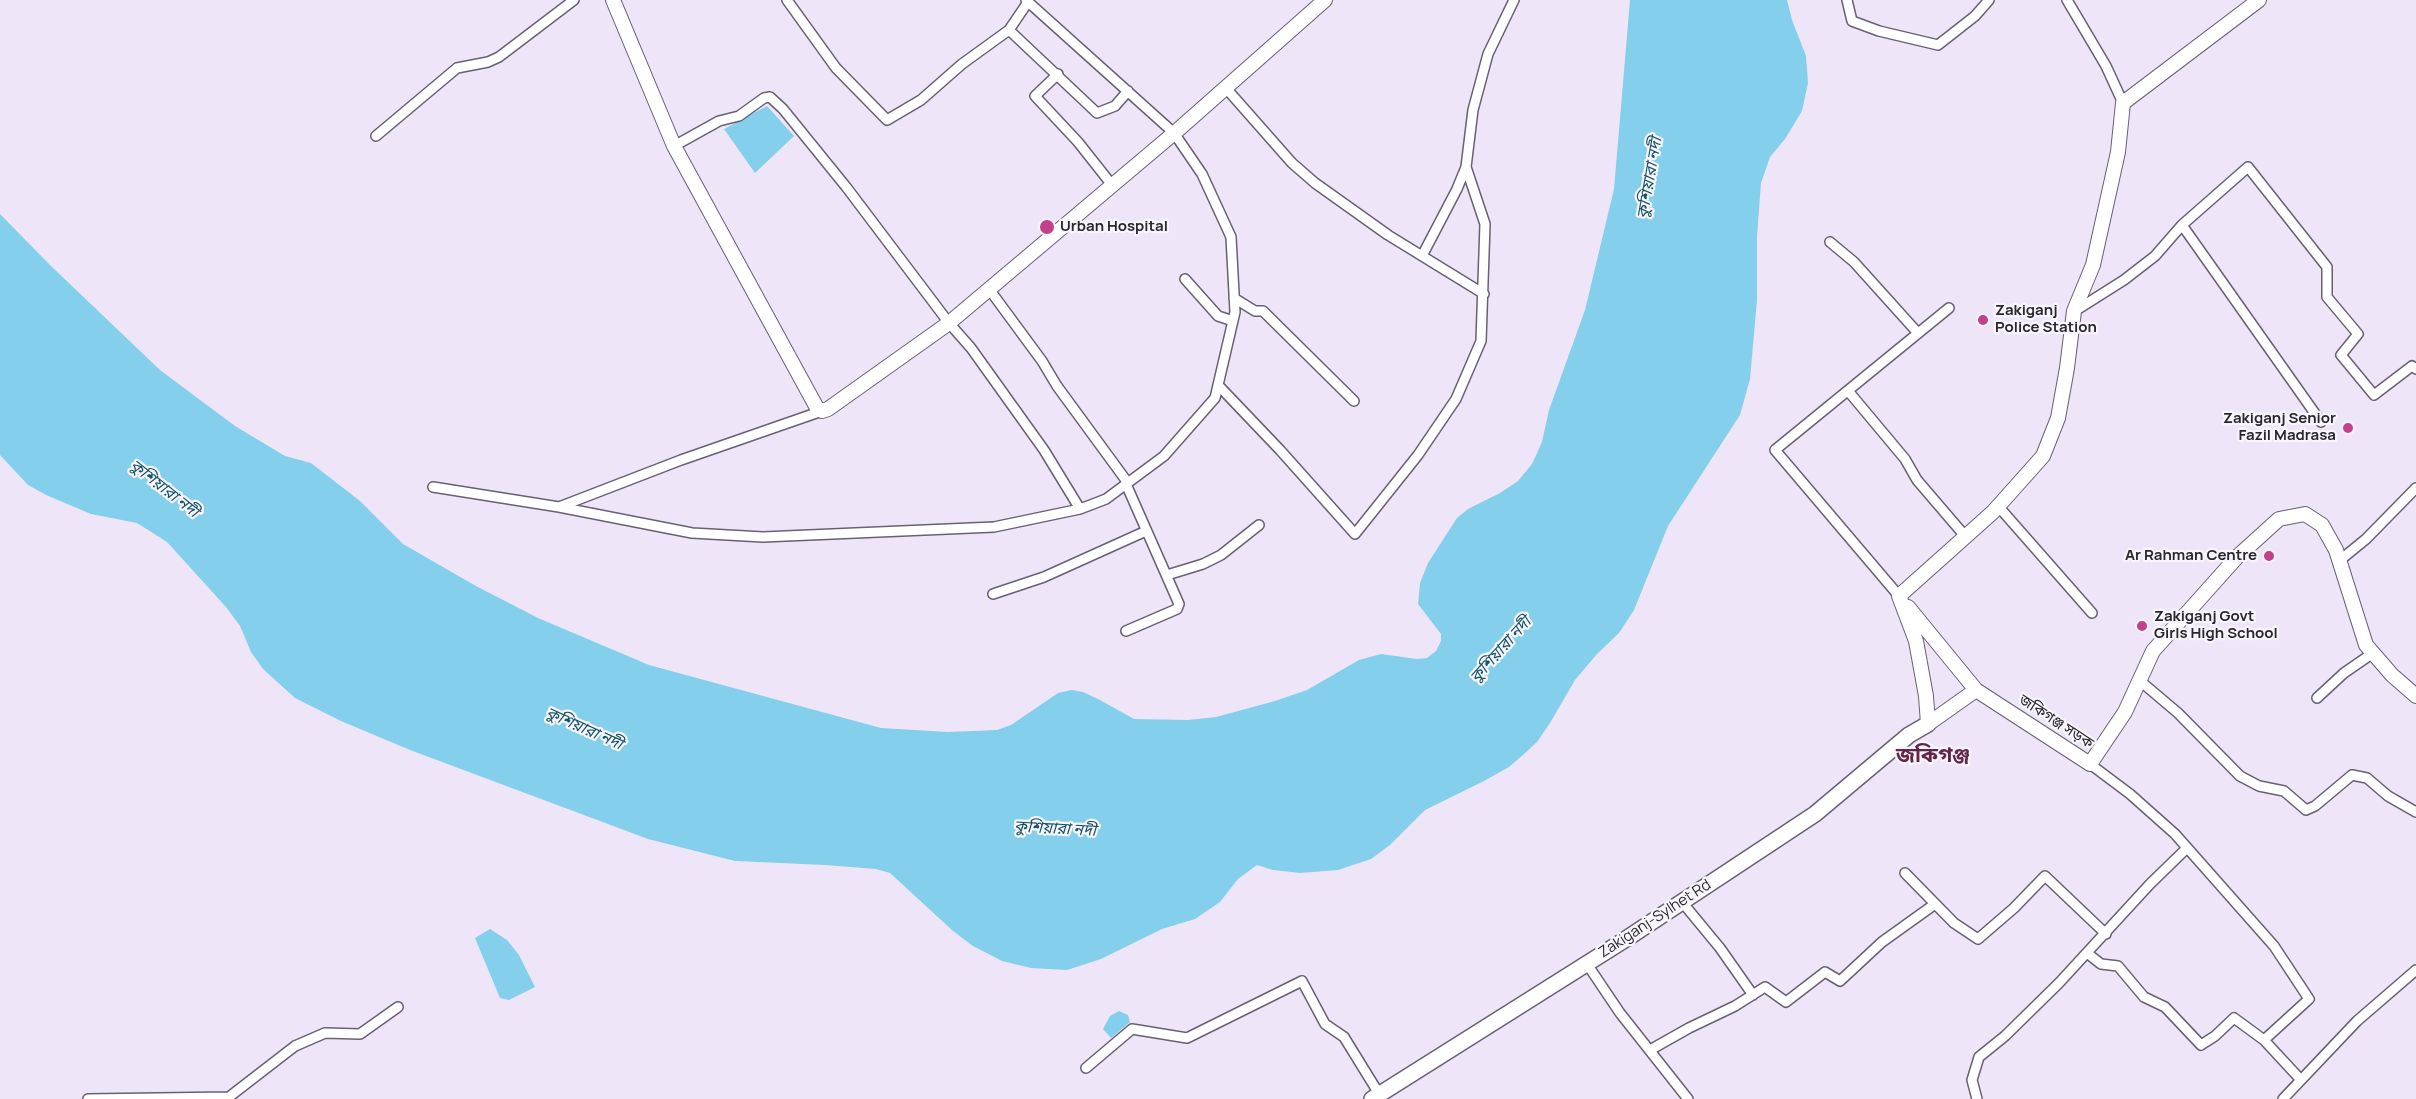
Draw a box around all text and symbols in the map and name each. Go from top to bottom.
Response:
water label: কুশিয়ারা নদী [1633,136,1667,220]
marker: Urban Hospital [1038,218,1056,236]
place label: Urban Hospital [1060,218,1168,236]
place label: Zakiganj Police Station [1995,302,2097,337]
marker: Zakiganj Police Station [1976,313,1990,327]
place label: Zakiganj Senior Fazil Madrasa [2223,410,2336,445]
marker: Zakiganj Senior Fazil Madrasa [2341,421,2355,435]
water label: কুশিয়ারা নদী [126,456,202,522]
place label: Ar Rahman Centre [2125,547,2257,565]
marker: Ar Rahman Centre [2262,549,2276,563]
place label: Zakiganj Govt Girls High School [2154,608,2278,643]
water label: কুশিয়ারা নদী [1466,613,1536,687]
marker: Zakiganj Govt Girls High School [2135,619,2149,633]
street label: জকিগঞ্জ সড়ক [2015,691,2097,753]
water label: কুশিয়ারা নদী [543,704,625,754]
district label: জকিগঞ্জ [1896,743,1970,769]
water label: কুশিয়ারা নদী [1014,817,1096,841]
street label: Zakiganj-Sylhet Rd [1595,876,1715,962]

